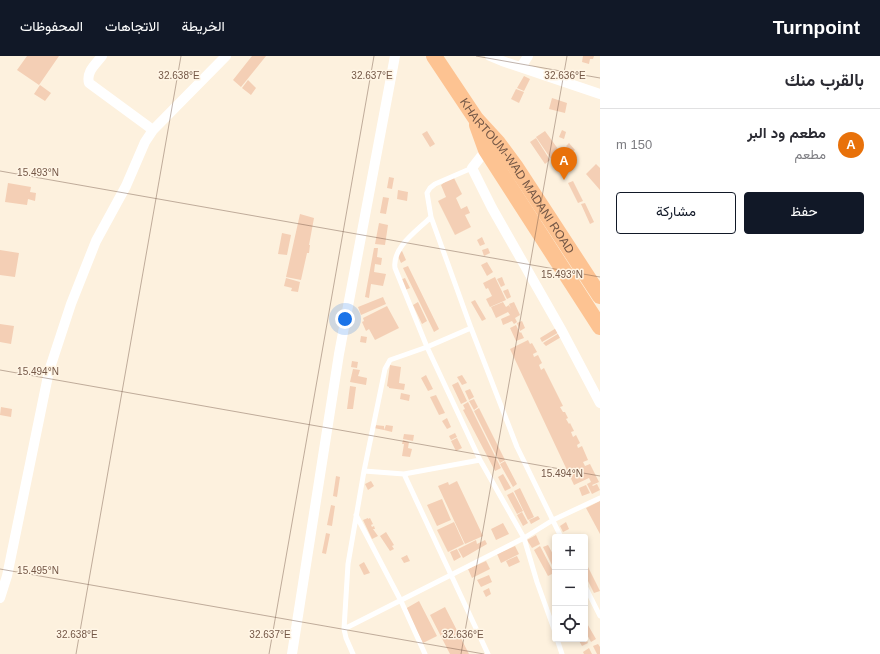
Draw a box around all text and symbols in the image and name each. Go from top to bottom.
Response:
text: Turnpoint [773,17,860,38]
text: المحفوظات [20,18,83,34]
text: الاتجاهات [105,18,159,34]
text: الخريطة [181,18,225,34]
text: 32.638°E [158,70,200,81]
text: 32.637°E [351,70,393,81]
text: 32.636°E [544,70,586,81]
text: بالقرب منك [785,71,864,90]
street label: KHARTOUM-WAD MADANI ROAD [457,95,577,257]
text: مطعم ود البر [747,124,826,141]
text: 150 m [616,137,652,152]
text: A [846,137,856,152]
pin: A [551,147,577,180]
text: مطعم [795,147,826,162]
text: 15.493°N [17,167,59,178]
button: مشاركة [616,192,736,234]
button: حفظ [744,192,864,234]
text: 15.493°N [541,269,583,280]
your location [335,309,355,329]
text: 15.494°N [17,366,59,377]
text: 15.494°N [541,468,583,479]
map controls [552,534,588,642]
button: + [552,534,588,570]
text: 15.495°N [17,565,59,576]
button: − [552,570,588,606]
button: locate [552,606,588,642]
text: 32.638°E [56,629,98,640]
text: 32.637°E [249,629,291,640]
text: 32.636°E [442,629,484,640]

